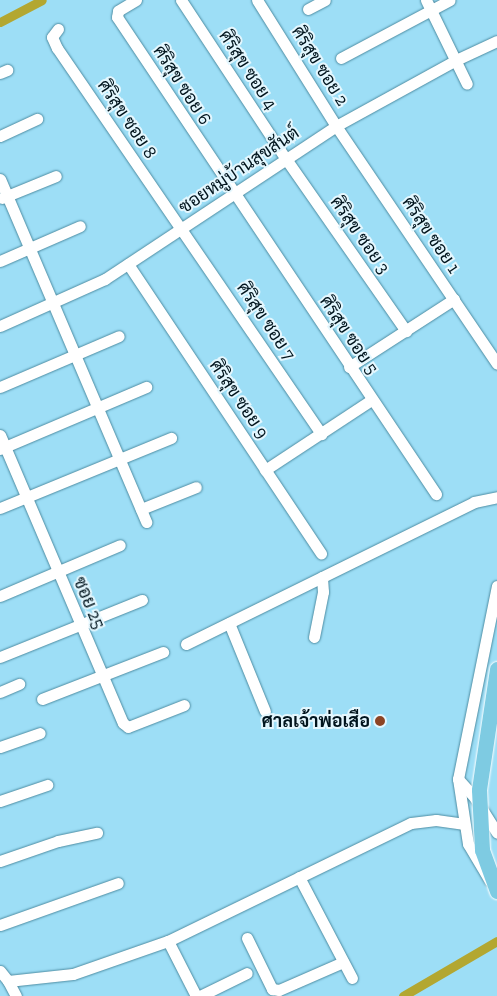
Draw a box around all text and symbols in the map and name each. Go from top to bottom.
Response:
street label: ศิริสุข ซอย 2 [287,22,353,110]
street label: ศิริสุข ซอย 4 [214,26,282,114]
street label: ศิริสุข ซอย 6 [148,41,216,129]
street label: ศิริสุข ซอย 8 [93,75,161,163]
street label: ซอยหมู่บ้านสุขสันต์ [175,122,303,218]
street label: ศิริสุข ซอย 3 [325,192,395,278]
street label: ศิริสุข ซอย 1 [398,193,464,277]
street label: ศิริสุข ซอย 7 [232,278,300,364]
street label: ศิริสุข ซอย 5 [315,292,383,378]
street label: ศิริสุข ซอย 9 [205,356,273,442]
street label: ซอย 25 [68,574,110,632]
place label: ศาลเจ้าพ่อเสือ [262,710,370,732]
marker: ศาลเจ้าพ่อเสือ [374,715,386,727]

